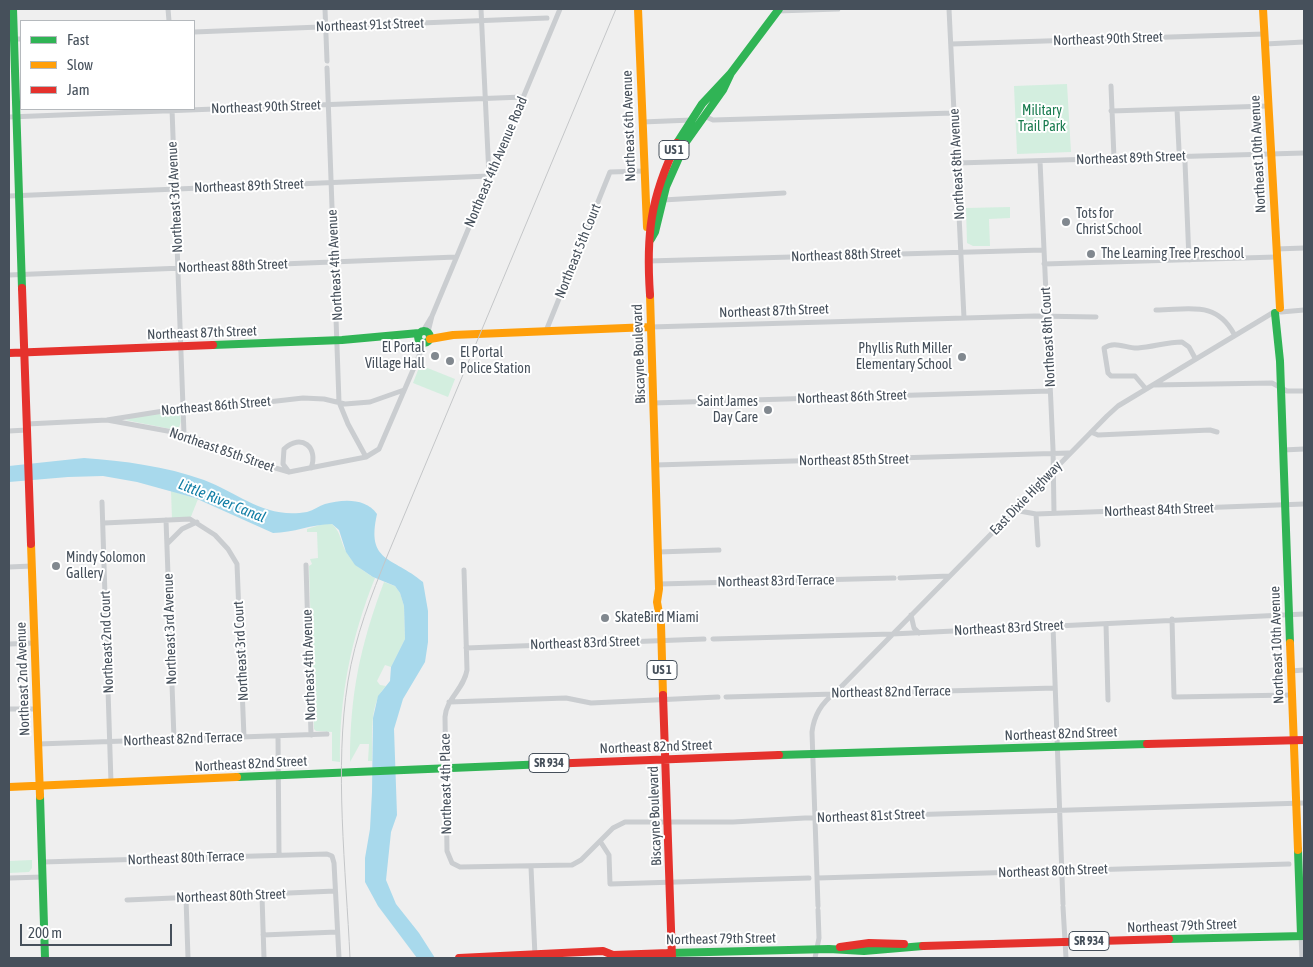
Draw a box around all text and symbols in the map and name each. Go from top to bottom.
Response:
street label: Northeast 91st Street [316,15,424,35]
legend [20,20,195,110]
street label: Northeast 90th Street [1053,29,1163,49]
text: Fast [67,31,89,48]
text: Slow [67,56,93,73]
street label: Northeast 6th Avenue [619,70,639,182]
text: Jam [67,81,90,98]
street label: Northeast 4th Avenue Road [461,94,531,230]
street label: Northeast 10th Avenue [1247,95,1269,213]
street label: Northeast 90th Street [211,97,321,117]
park label: Military Trail Park [1018,103,1066,136]
street label: Northeast 8th Avenue [946,108,968,220]
road number: US 1 [659,140,689,160]
street label: Northeast 3rd Avenue [164,141,186,253]
street label: Northeast 89th Street [1076,148,1186,168]
street label: Northeast 89th Street [194,176,304,196]
street label: Northeast 5th Court [551,201,605,301]
place label: Tots for Christ School [1076,206,1142,238]
street label: Northeast 4th Avenue [324,209,346,321]
marker: Tots for Christ School [1060,216,1072,228]
street label: Northeast 88th Street [791,245,901,265]
place label: The Learning Tree Preschool [1101,246,1244,262]
marker: The Learning Tree Preschool [1085,248,1097,260]
street label: Northeast 88th Street [178,256,288,276]
street label: Northeast 8th Court [1037,286,1059,388]
street label: Northeast 87th Street [719,301,829,321]
street label: Biscayne Boulevard [629,304,649,404]
street label: Northeast 87th Street [147,323,257,343]
place label: El Portal Village Hall [365,340,425,372]
place label: Phyllis Ruth Miller Elementary School [856,341,952,374]
place label: El Portal Police Station [460,345,531,378]
marker: El Portal Village Hall [429,350,441,362]
marker: Phyllis Ruth Miller Elementary School [956,351,968,363]
marker: El Portal Police Station [444,355,456,367]
street label: Northeast 86th Street [797,387,907,407]
street label: Northeast 86th Street [160,393,272,419]
place label: Saint James Day Care [697,394,758,427]
marker: Saint James Day Care [762,404,774,416]
street label: Northeast 85th Street [167,424,277,476]
street label: Northeast 85th Street [799,451,909,469]
street label: East Dixie Highway [987,458,1065,538]
water label: Little River Canal [176,475,268,527]
street label: Northeast 84th Street [1104,500,1214,520]
place label: Mindy Solomon Gallery [66,550,146,582]
marker: Mindy Solomon Gallery [50,560,62,572]
street label: Northeast 83rd Terrace [717,572,835,590]
street label: Northeast 3rd Avenue [160,573,180,685]
street label: Northeast 10th Avenue [1267,586,1287,704]
street label: Northeast 2nd Court [97,590,117,694]
street label: Northeast 3rd Court [230,600,252,702]
street label: Northeast 4th Avenue [299,609,319,721]
place label: SkateBird Miami [615,610,699,626]
marker: SkateBird Miami [599,612,611,624]
street label: Northeast 83rd Street [954,617,1064,639]
street label: Northeast 2nd Avenue [13,622,33,736]
street label: Northeast 83rd Street [530,633,640,653]
road number: US 1 [647,660,677,680]
street label: Northeast 82nd Terrace [831,683,951,701]
street label: Northeast 82nd Street [1004,724,1118,744]
street label: Northeast 82nd Terrace [123,729,243,749]
street label: Northeast 4th Place [437,733,455,835]
street label: Northeast 82nd Street [599,737,713,757]
street label: Northeast 82nd Street [194,753,308,775]
road number: SR 934 [529,754,569,772]
street label: Biscayne Boulevard [645,766,665,866]
street label: Northeast 81st Street [817,806,925,826]
street label: Northeast 80th Terrace [127,848,245,868]
street label: Northeast 80th Street [998,861,1108,881]
street label: Northeast 80th Street [176,886,286,906]
scale bar [22,914,175,946]
street label: Northeast 79th Street [1127,916,1237,936]
text: 200 m [28,924,62,941]
street label: Northeast 79th Street [666,930,776,948]
road number: SR 934 [1069,931,1109,950]

